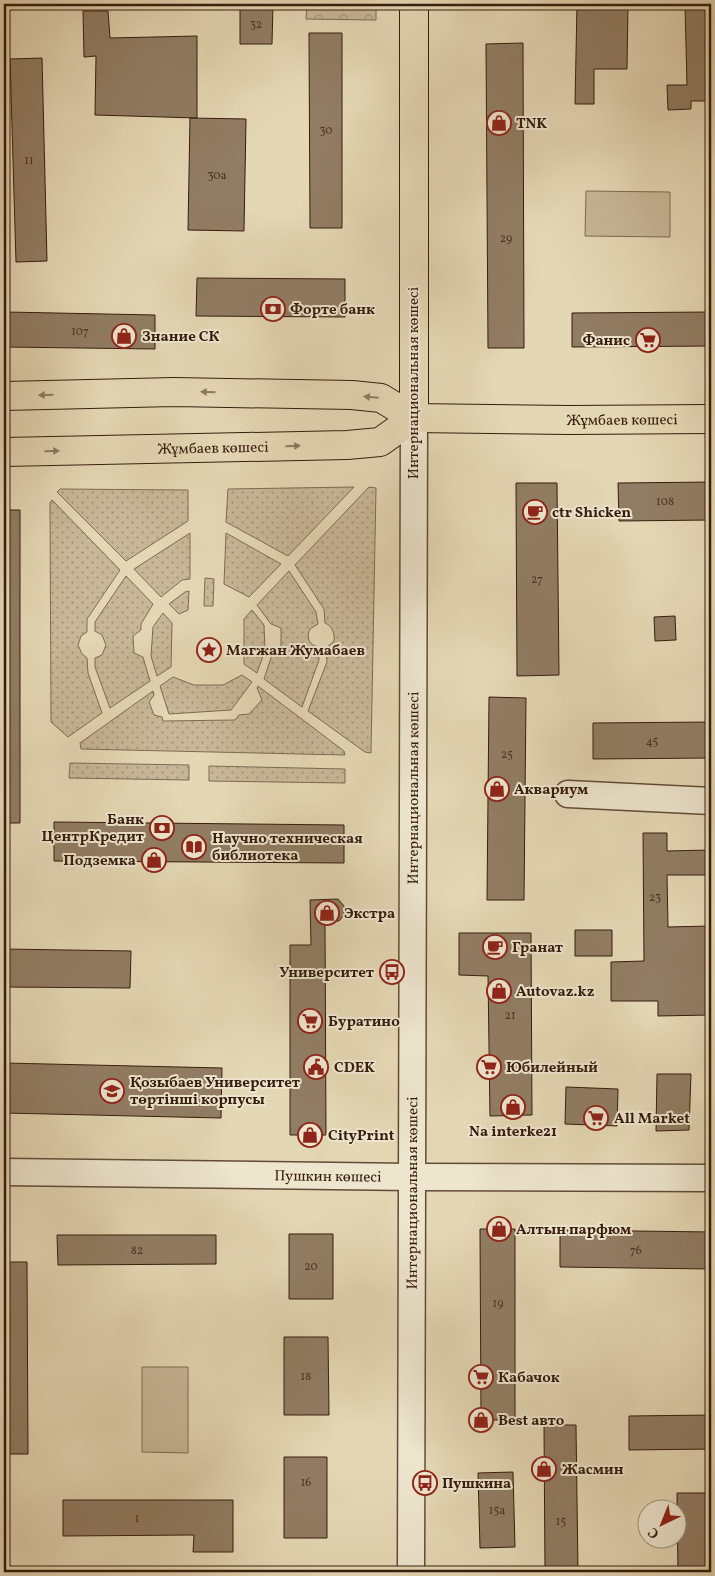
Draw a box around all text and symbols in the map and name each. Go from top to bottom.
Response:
house number: 32 [250,17,262,33]
shop icon: TNK [486,110,512,136]
place label: TNK [516,114,547,135]
house number: 30 [319,123,333,139]
house number: 11 [24,153,34,169]
house number: 30а [207,168,227,184]
house number: 29 [500,231,512,247]
street label: Интернациональная көшесі [404,287,425,479]
bank icon: Форте банк [260,296,286,322]
place label: Форте банк [290,300,375,321]
shop icon: Знание СК [111,323,137,349]
house number: 107 [71,324,89,340]
place label: Знание СК [142,327,219,348]
supermarket icon: Фанис [635,327,661,353]
place label: Фанис [582,331,630,352]
one-way arrow [200,388,216,396]
one-way arrow [38,391,54,399]
one-way arrow [363,392,379,400]
street label: Жұмбаев көшесі [567,410,678,432]
street label: Жұмбаев көшесі [157,438,269,461]
one-way arrow [285,442,301,450]
one-way arrow [45,447,61,455]
house number: 108 [656,494,674,510]
cafe icon: ctr Shicken [522,499,548,525]
place label: ctr Shicken [552,503,631,524]
house number: 27 [531,572,543,588]
place icon: Магжан Жумабаев [196,637,222,663]
place label: Магжан Жумабаев [226,641,365,662]
street label: Интернациональная көшесі [404,692,425,884]
house number: 45 [646,734,659,750]
house number: 25 [501,747,513,763]
shop icon: Аквариум [484,776,510,802]
place label: Аквариум [514,780,588,801]
place label: Банк ЦентрКредит [41,810,145,848]
bank icon: Банк ЦентрКредит [149,815,175,841]
place label: Научно техническая библиотека [212,829,363,867]
library icon: Научно техническая библиотека [181,834,207,860]
shop icon: Подземка [141,847,167,873]
place label: Подземка [63,851,136,872]
house number: 23 [649,890,661,906]
shop icon: Экстра [314,900,340,926]
place label: Экстра [344,904,395,925]
cafe icon: Гранат [482,934,508,960]
place label: Гранат [512,938,564,959]
bus stop icon: Университет [379,959,405,985]
place label: Университет [279,963,375,984]
shop icon: Autovaz.kz [486,978,512,1004]
place label: Autovaz.kz [516,982,595,1003]
supermarket icon: Буратино [297,1008,323,1034]
house number: 21 [504,1008,516,1024]
place label: Буратино [328,1012,400,1033]
public building icon: CDEK [303,1054,329,1080]
supermarket icon: Юбилейный [476,1054,502,1080]
place label: CDEK [334,1058,375,1079]
place label: Юбилейный [506,1058,598,1079]
place label: Қозыбаев Университет төртінші корпусы [130,1073,301,1111]
school or university icon: Қозыбаев Университет төртінші корпусы [99,1078,125,1104]
shop icon: Na interke21 [500,1094,526,1120]
street label: Интернациональная көшесі [403,1097,424,1289]
supermarket icon: All Market [583,1105,609,1131]
place label: All Market [614,1109,690,1130]
shop icon: CityPrint [297,1122,323,1148]
place label: Na interke21 [469,1122,557,1143]
place label: CityPrint [328,1126,395,1147]
street label: Пушкин көшесі [274,1166,382,1189]
shop icon: Алтын парфюм [486,1216,512,1242]
place label: Алтын парфюм [516,1220,631,1241]
house number: 82 [131,1243,143,1259]
house number: 76 [630,1243,642,1259]
house number: 20 [304,1259,318,1275]
house number: 19 [493,1296,503,1312]
supermarket icon: Кабачок [468,1364,494,1390]
place label: Кабачок [498,1368,560,1389]
house number: 18 [301,1369,311,1385]
shop icon: Best авто [468,1407,494,1433]
place label: Best авто [498,1411,565,1432]
shop icon: Жасмин [531,1456,557,1482]
place label: Жасмин [562,1460,624,1481]
bus stop icon: Пушкина [412,1470,438,1496]
place label: Пушкина [442,1474,511,1495]
house number: 16 [301,1475,311,1491]
north arrow [638,1498,688,1548]
house number: 15а [489,1503,505,1519]
house number: 1 [135,1511,139,1527]
house number: 15 [556,1514,566,1530]
text: С [644,1522,664,1542]

